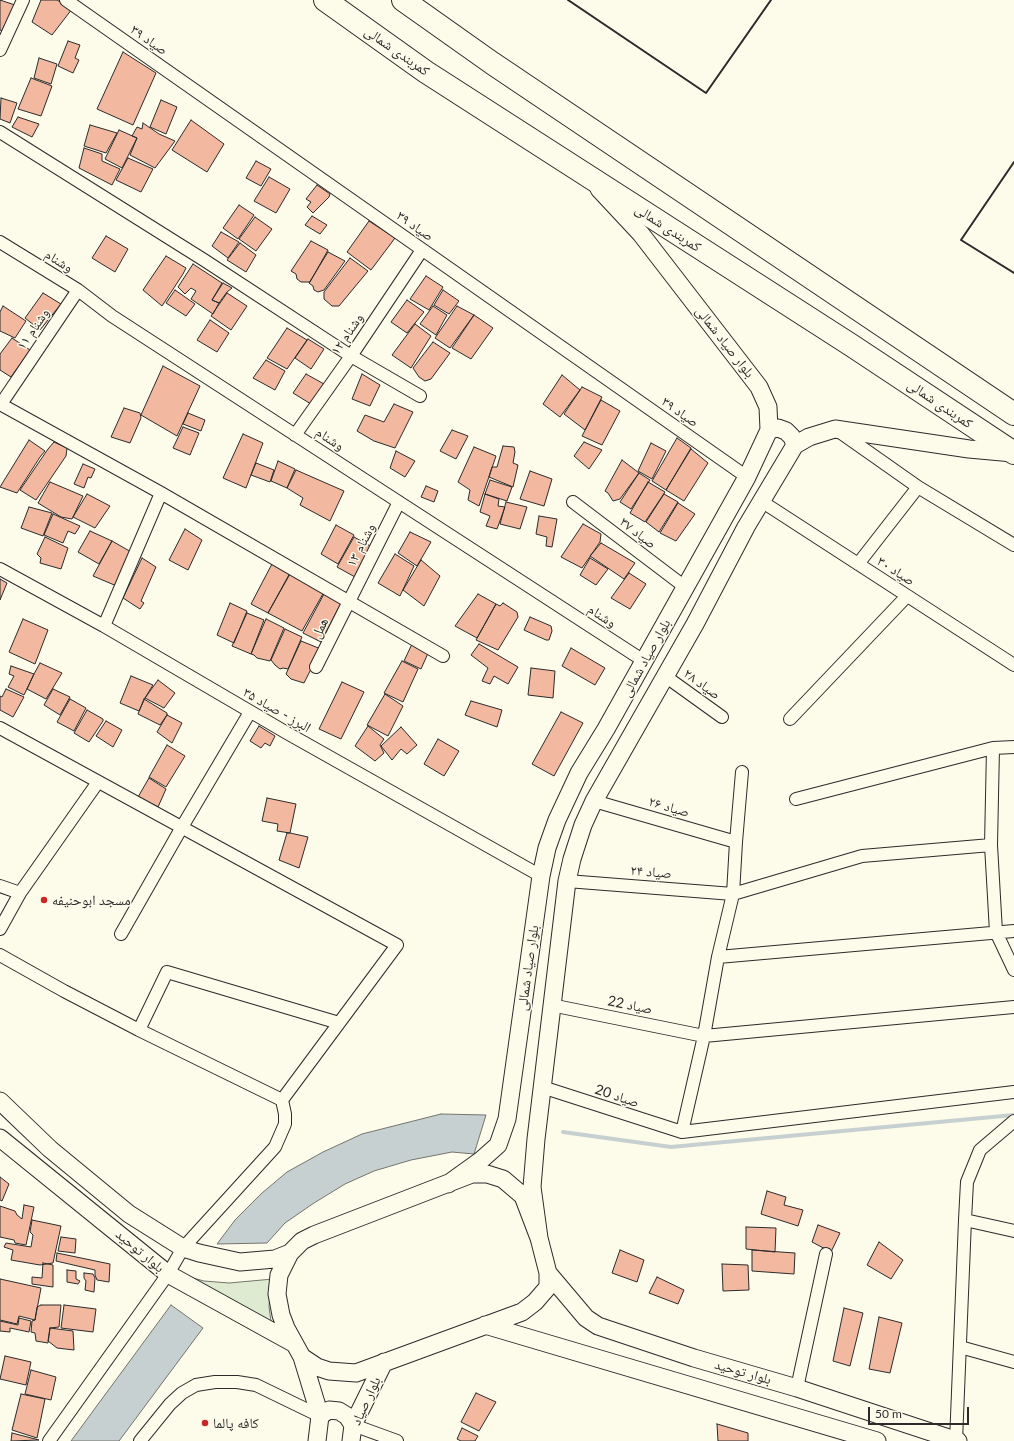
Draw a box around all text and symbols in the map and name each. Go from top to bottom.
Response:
street label: صیاد ۳۹ [127,21,171,59]
street label: کمربندی شمالی [361,23,433,79]
street label: کمربندی شمالی [632,200,704,256]
street label: صیاد ۳۹ [393,207,437,245]
street label: وشنام [42,246,76,276]
street label: بلوار صیاد شمالی [692,303,758,381]
street label: وشنام ۱۱ [13,305,53,353]
street label: وشنام ۱۲ [327,310,367,358]
street label: کمربندی شمالی [904,376,976,432]
street label: صیاد ۳۹ [658,393,702,431]
street label: وشنام [313,424,347,454]
street label: صیاد ۳۷ [616,514,660,552]
street label: وشنام ۱۳ [343,521,379,569]
street label: صیاد ۳۰ [874,553,918,589]
street label: وشنام [585,601,619,631]
street label: همل [308,615,332,641]
street label: بلوار صیاد شمالی [618,616,674,700]
street label: صیاد ۲۸ [680,665,724,703]
street label: البرز - صیاد ۳۵ [240,684,314,736]
street label: صیاد ۲۶ [647,793,691,821]
street label: صیاد ۲۴ [630,862,672,882]
place label: مسجد ابوحنیفه [52,892,131,908]
marker: مسجد ابوحنیفه [39,895,49,905]
street label: بلوار صیاد شمالی [514,924,542,1012]
street label: صیاد 22 [606,992,654,1018]
street label: صیاد 20 [593,1081,641,1111]
street label: بلوار توحید [112,1226,168,1276]
street label: بلوار توحید [713,1356,773,1388]
street label: بلوار صیاد [347,1374,385,1428]
scale bar [870,1399,971,1425]
text: 50 m [875,1406,902,1421]
place label: کافه پالما [213,1415,259,1431]
marker: کافه پالما [200,1418,210,1428]

